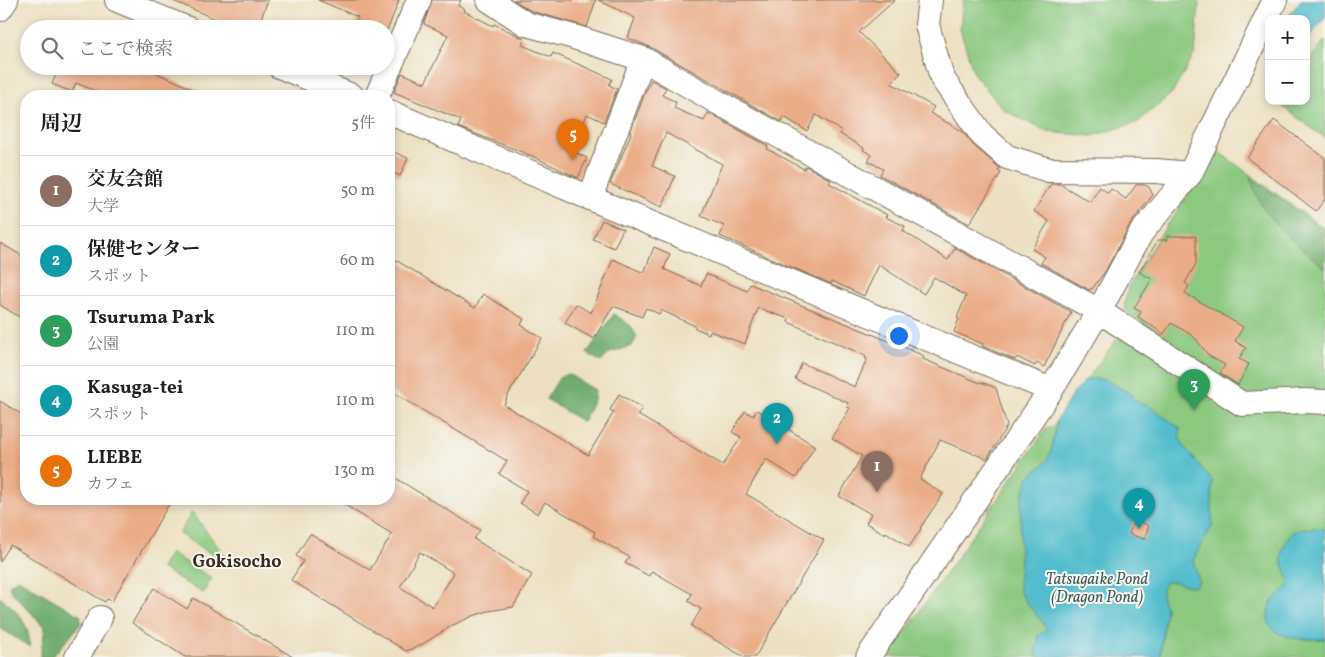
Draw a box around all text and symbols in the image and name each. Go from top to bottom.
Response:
map controls [1265,15,1310,105]
button: + [1265,15,1310,60]
search box [20,20,395,75]
icon: search [38,34,66,62]
text: ここで検索 [78,37,173,63]
button: − [1265,60,1310,105]
text: 周辺 [40,110,82,139]
text: 5件 [351,113,375,135]
pin: 5 [557,119,589,160]
text: 交友会館 [87,167,163,193]
text: 1 [53,180,59,202]
text: 50 m [341,180,375,202]
text: 大学 [87,196,119,218]
text: 保健センター [87,237,200,263]
text: 2 [52,250,60,272]
text: 60 m [340,250,375,272]
text: スポット [87,266,151,288]
text: Tsuruma Park [87,305,215,331]
text: 3 [52,320,60,342]
text: 110 m [336,320,375,342]
your location [886,323,912,349]
text: 公園 [87,334,119,356]
pin: 3 [1178,369,1210,410]
text: Kasuga-tei [87,375,183,401]
text: 4 [51,390,61,412]
text: 110 m [336,390,375,412]
pin: 2 [761,403,793,444]
text: スポット [87,404,151,426]
text: LIEBE [87,445,142,471]
pin: 1 [861,451,893,492]
text: 5 [52,460,60,482]
text: 130 m [334,460,375,482]
text: カフェ [87,474,134,496]
pin: 4 [1123,488,1155,529]
district label: Gokisocho [193,550,281,575]
water label: Tatsugaike Pond (Dragon Pond) [1046,569,1148,609]

